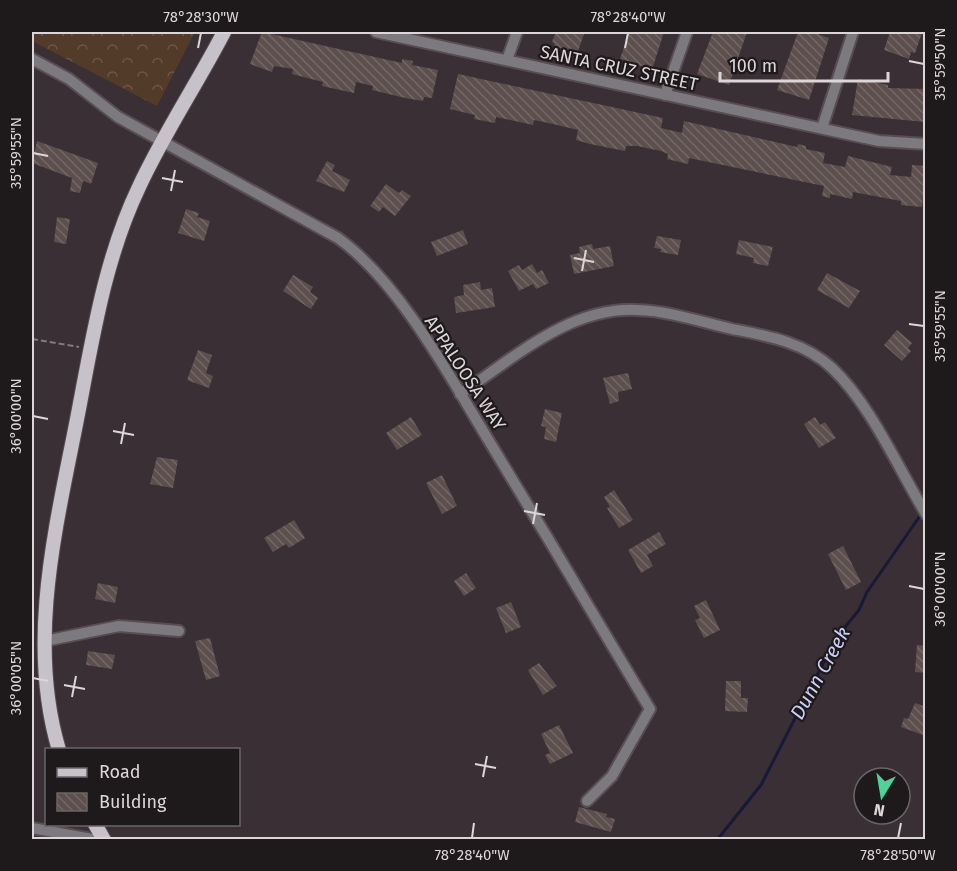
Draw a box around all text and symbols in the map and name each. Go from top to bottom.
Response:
text: 78°28'30"W [163,8,239,26]
text: 78°28'40"W [590,8,666,26]
text: 35°59'50"N [931,27,949,101]
street label: SANTA CRUZ STREET [538,41,701,96]
scale bar [720,45,888,83]
text: 100 m [729,55,777,77]
text: 35°59'55"N [7,117,25,189]
text: 35°59'55"N [931,290,949,362]
street label: APPALOOSA WAY [420,311,510,435]
text: 36°00'00"N [7,378,25,454]
text: 36°00'00"N [931,551,949,627]
water label: Dunn Creek [785,622,855,723]
text: 36°00'05"N [7,641,25,715]
legend [45,748,240,826]
text: Road [99,761,141,783]
north arrow [852,766,912,826]
text: Building [99,791,167,813]
text: N [872,800,886,821]
text: 78°28'40"W [434,846,510,864]
text: 78°28'50"W [860,846,936,864]

